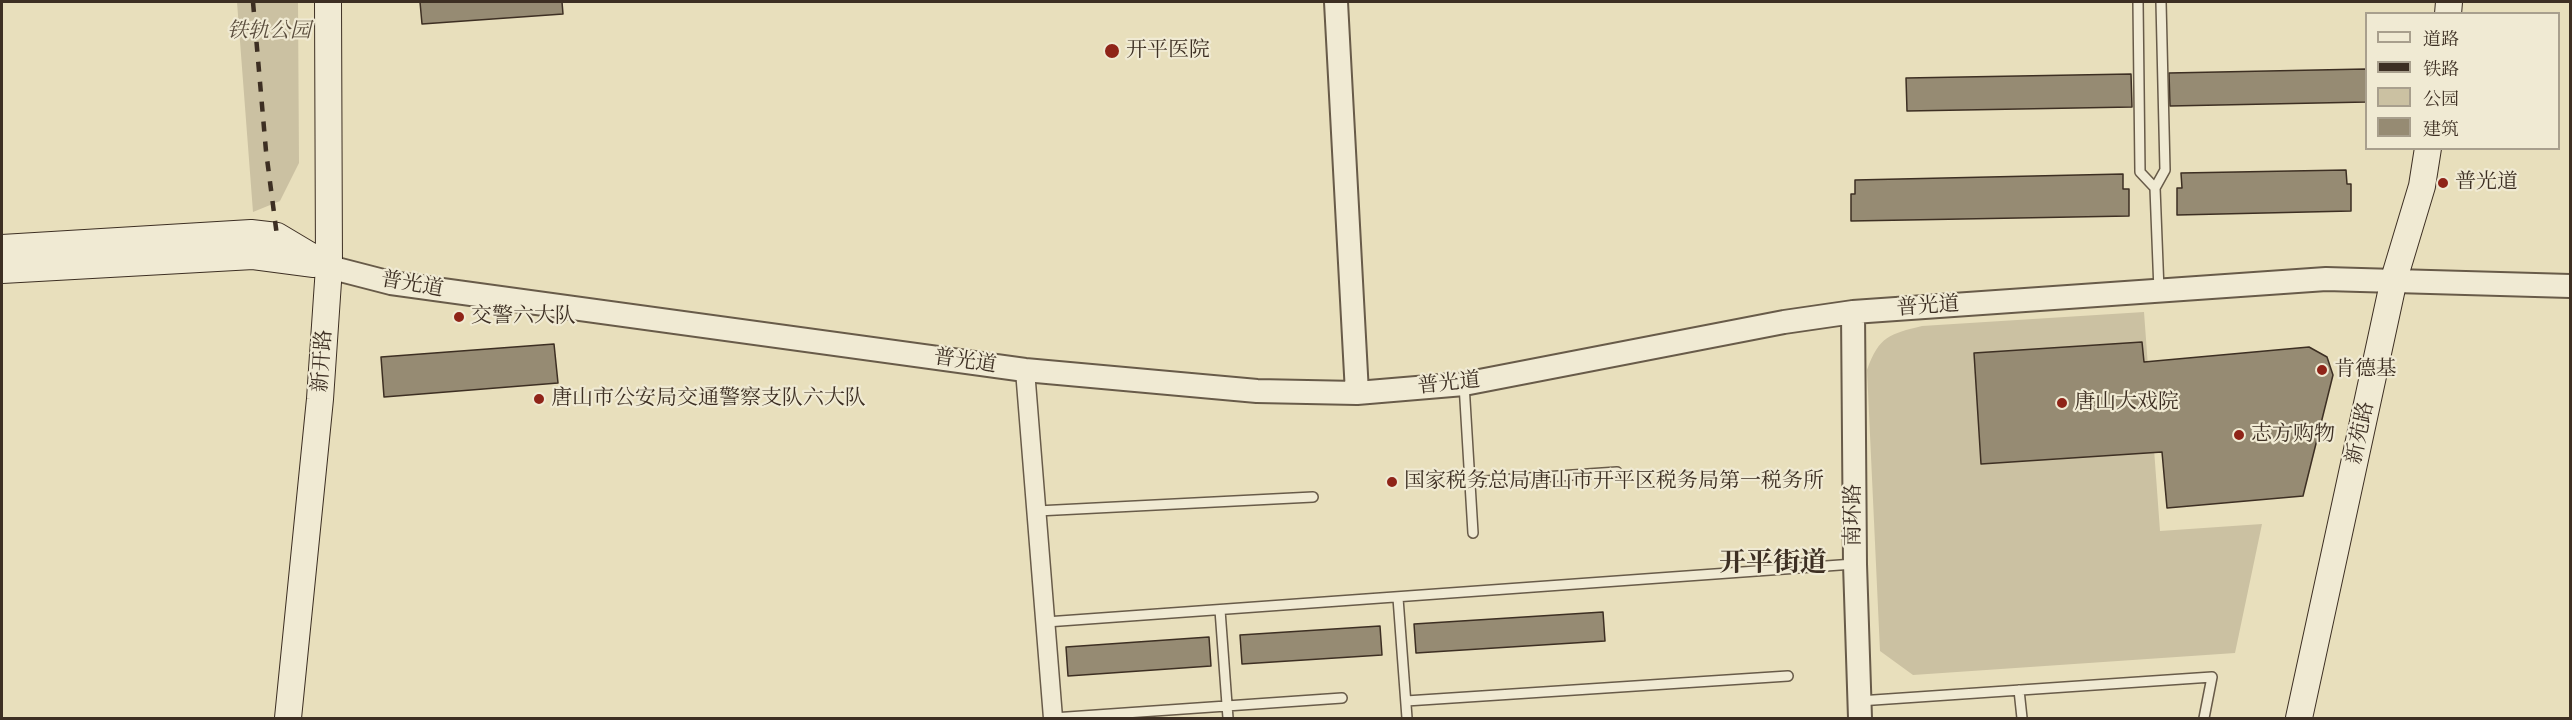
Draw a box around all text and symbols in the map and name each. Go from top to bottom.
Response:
legend [2365,12,2560,150]
park label: 铁轨公园 [227,19,311,45]
text: 道路 [2423,28,2459,50]
place label: 开平医院 [1126,38,1210,64]
marker: 开平医院 [1103,42,1121,60]
text: 铁路 [2423,58,2459,80]
text: 公园 [2423,88,2459,110]
text: 建筑 [2423,118,2459,140]
place label: 普光道 [2455,170,2518,196]
marker: 普光道 [2436,176,2450,190]
street label: 普光道 [379,267,445,303]
street label: 普光道 [1896,292,1960,322]
place label: 交警六大队 [471,304,576,330]
marker: 交警六大队 [452,310,466,324]
street label: 新开路 [308,329,338,393]
street label: 普光道 [932,345,998,379]
place label: 肯德基 [2334,357,2397,383]
marker: 肯德基 [2315,363,2329,377]
street label: 普光道 [1416,368,1482,400]
place label: 唐山市公安局交通警察支队六大队 [551,386,866,412]
place label: 唐山大戏院 [2074,390,2179,416]
marker: 唐山市公安局交通警察支队六大队 [532,392,546,406]
marker: 唐山大戏院 [2055,396,2069,410]
street label: 新苑路 [2342,400,2380,466]
place label: 志方购物 [2251,422,2335,448]
marker: 志方购物 [2232,428,2246,442]
place label: 国家税务总局唐山市开平区税务局第一税务所 [1404,469,1824,495]
marker: 国家税务总局唐山市开平区税务局第一税务所 [1385,475,1399,489]
street label: 南环路 [1841,484,1867,546]
district label: 开平街道 [1719,548,1827,580]

